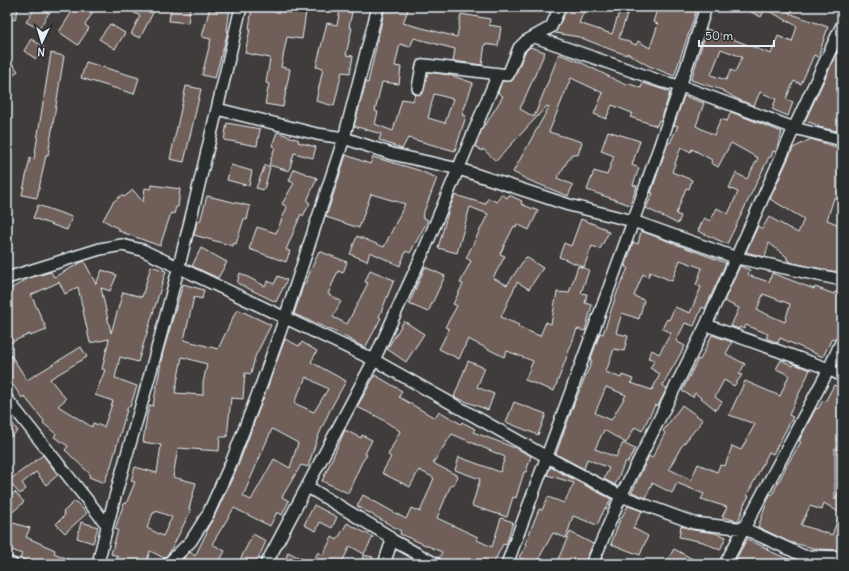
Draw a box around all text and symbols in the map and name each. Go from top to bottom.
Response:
north arrow [22,22,62,62]
scale bar [699,22,774,48]
text: 50 m [705,28,734,43]
text: N [37,45,46,59]

